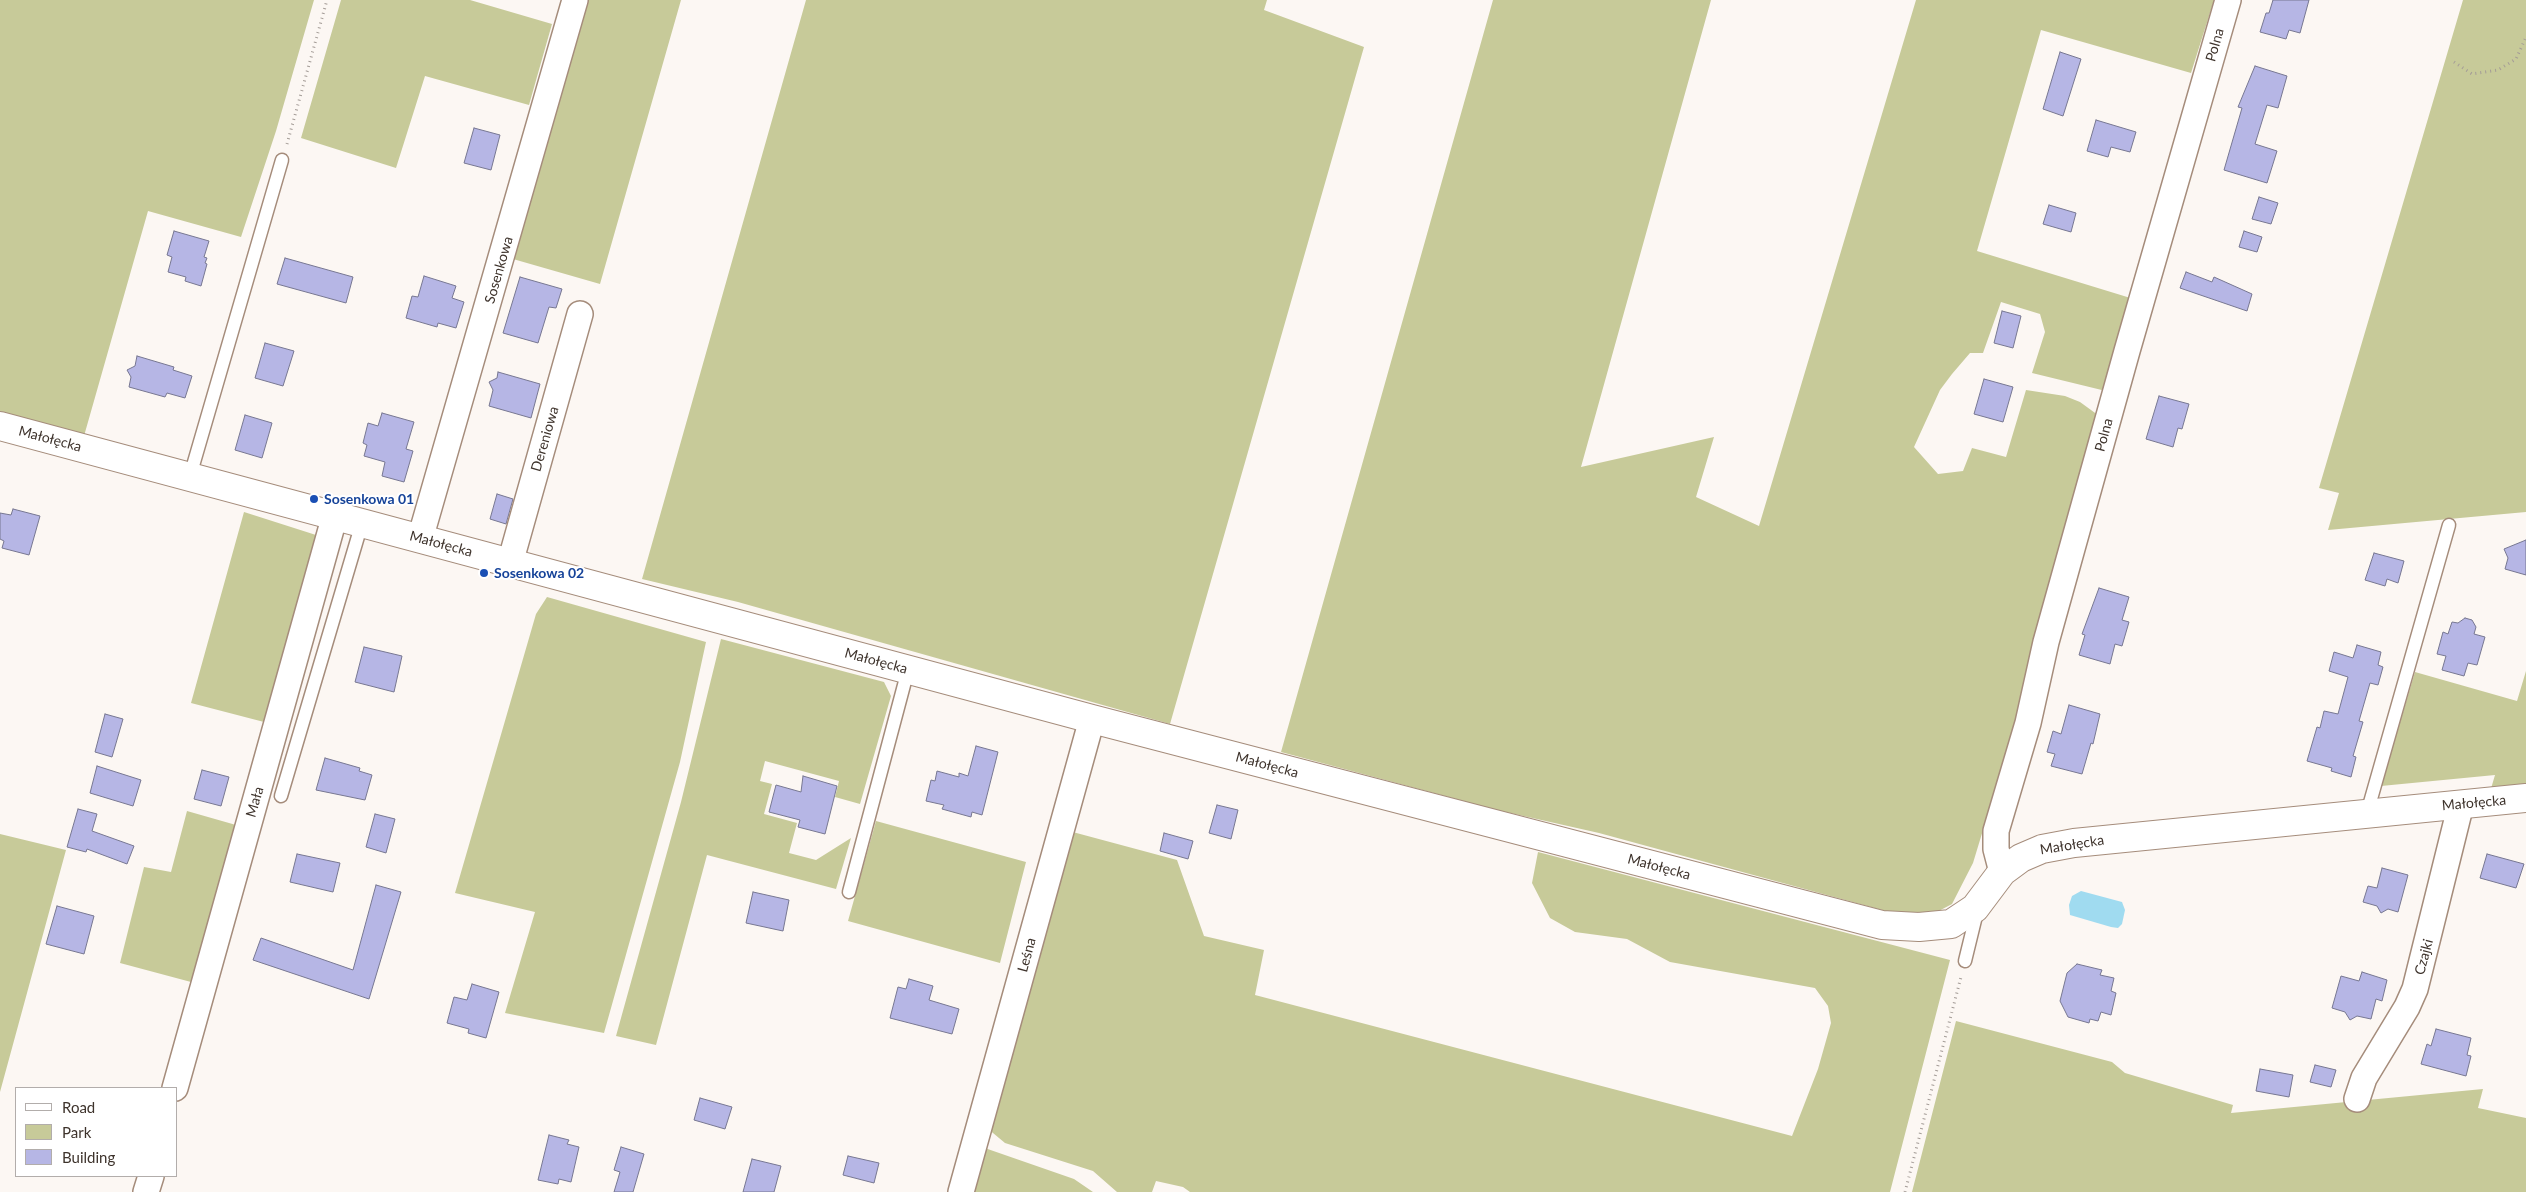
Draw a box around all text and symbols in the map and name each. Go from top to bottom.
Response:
street label: Polna [2202,26,2228,64]
street label: Sosenkowa [481,234,517,306]
street label: Dereniowa [528,404,562,474]
street label: Polna [2091,416,2117,454]
street label: Małołęcka [17,423,83,455]
place label: Sosenkowa 01 [324,491,414,507]
marker: Sosenkowa 01 [308,493,320,505]
street label: Małołęcka [408,528,474,560]
place label: Sosenkowa 02 [494,565,584,581]
marker: Sosenkowa 02 [478,567,490,579]
street label: Małołęcka [843,645,909,677]
street label: Małołęcka [1234,749,1300,781]
street label: Mała [243,785,267,819]
street label: Małołęcka [2441,792,2507,814]
street label: Małołęcka [2039,832,2105,858]
street label: Małołęcka [1626,851,1692,883]
street label: Leśna [1014,936,1040,974]
street label: Czajki [2411,937,2437,977]
legend [15,1087,178,1177]
text: Road [62,1098,95,1116]
text: Park [62,1123,91,1141]
text: Building [62,1148,115,1166]

